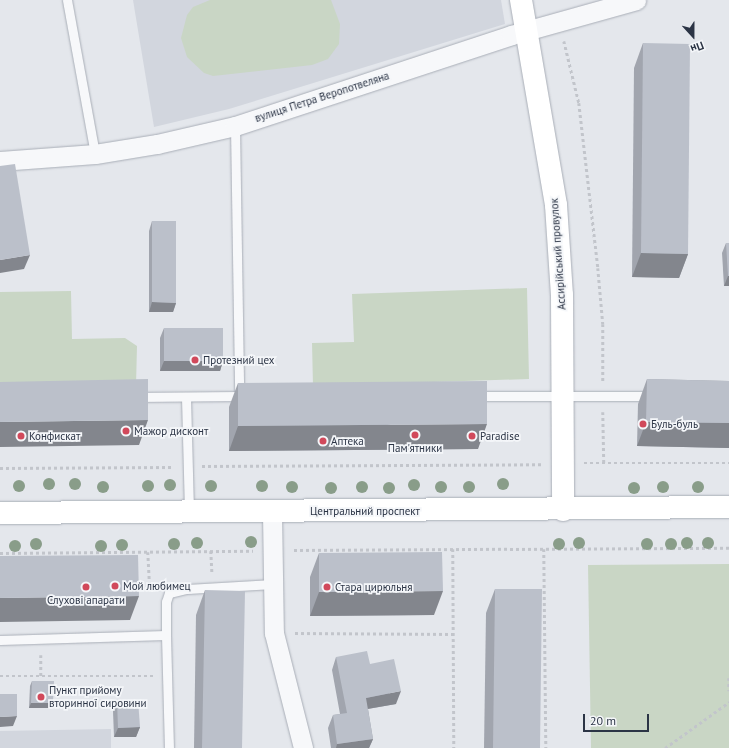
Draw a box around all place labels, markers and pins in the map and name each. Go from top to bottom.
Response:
place label: Протезний цех [203,353,274,367]
marker: Протезний цех [190,355,200,365]
place label: Буль-буль [651,417,698,431]
marker: Буль-буль [638,419,648,429]
place label: Мажор дисконт [134,424,208,438]
marker: Мажор дисконт [121,426,131,436]
place label: Конфискат [29,429,80,443]
place label: Paradise [480,429,520,443]
marker: Пам'ятники [410,430,420,440]
marker: Конфискат [16,431,26,441]
marker: Paradise [467,431,477,441]
place label: Аптека [331,434,364,448]
marker: Аптека [318,436,328,446]
place label: Пам'ятники [388,441,442,455]
place label: Мой любимец [123,579,191,593]
place label: Стара цирюльня [335,580,412,594]
marker: Мой любимец [110,581,120,591]
marker: Слухові апарати [81,582,91,592]
marker: Стара цирюльня [322,582,332,592]
place label: Слухові апарати [47,593,125,607]
place label: Пункт прийому вторинної сировини [49,684,147,710]
marker: Пункт прийому вторинної сировини [36,692,46,702]

